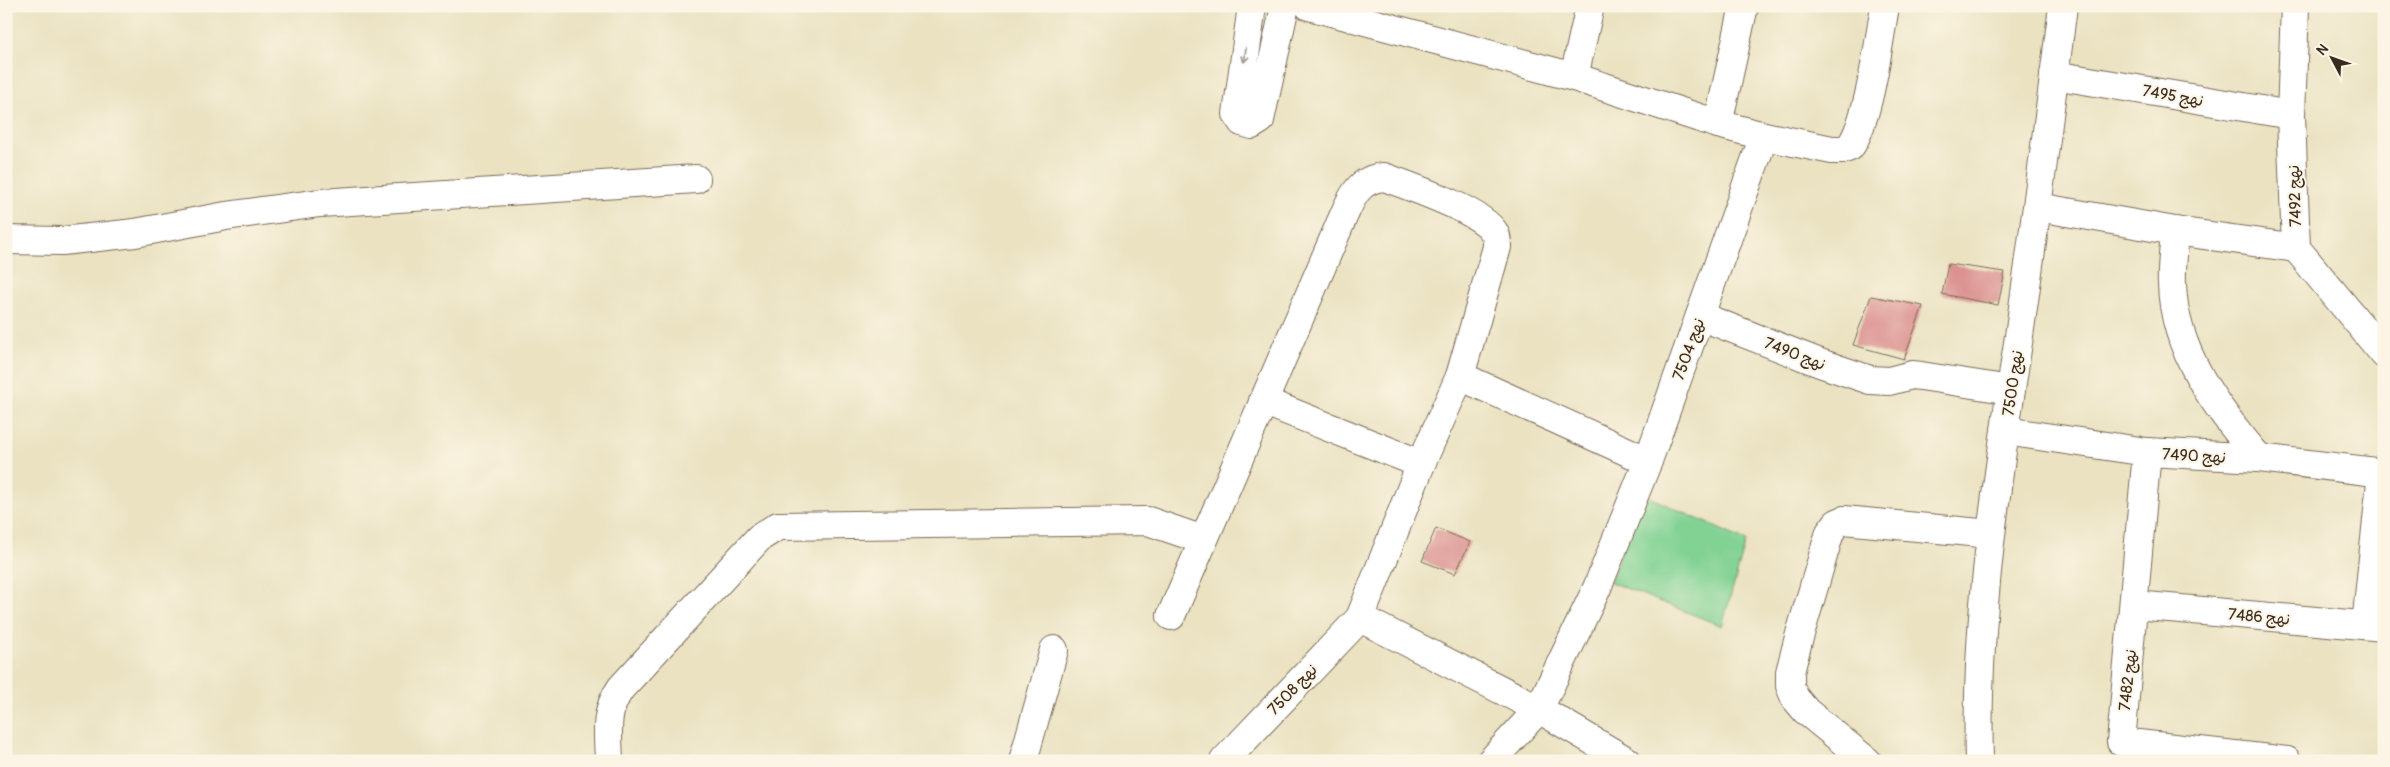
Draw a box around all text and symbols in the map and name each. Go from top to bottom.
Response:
north arrow [2308,32,2358,82]
text: N [2313,41,2332,59]
one-way arrow [1240,46,1250,62]
street label: نهج 7495 [2141,81,2205,111]
street label: نهج 7492 [2284,165,2306,227]
street label: نهج 7504 [1668,316,1709,383]
street label: نهج 7490 [1761,333,1828,375]
street label: نهج 7500 [1998,349,2028,417]
street label: نهج 7490 [2161,444,2227,468]
street label: نهج 7486 [2227,604,2291,630]
street label: نهج 7482 [2115,648,2141,712]
street label: نهج 7508 [1264,660,1322,719]

